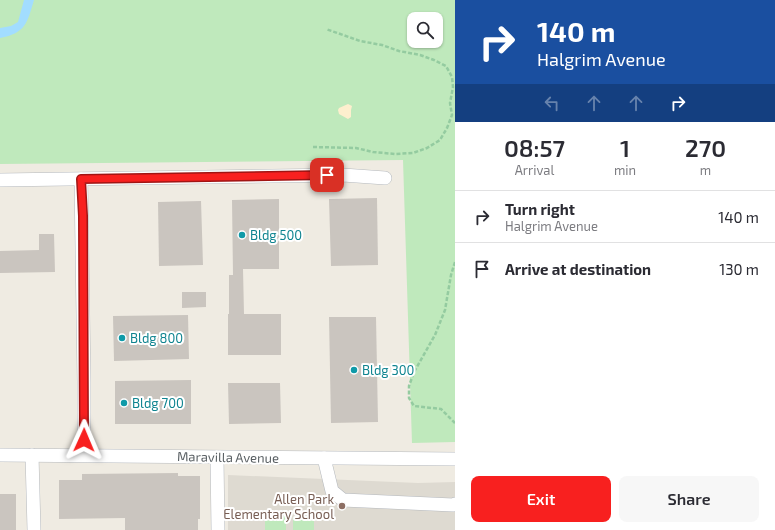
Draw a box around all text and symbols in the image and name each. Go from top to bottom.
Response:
map controls [407,12,443,48]
button: search [407,12,443,48]
text: 140 m [537,14,615,48]
icon: right [471,16,523,68]
text: Halgrim Avenue [537,48,666,70]
icon: left [541,92,563,114]
icon: ahead [583,92,605,114]
icon: ahead [625,92,647,114]
icon: right [667,92,689,114]
text: 08:57 [504,133,565,162]
text: 1 [620,133,630,162]
text: 270 [685,133,726,162]
pin [310,158,344,192]
text: Arrival [515,162,554,178]
text: min [614,162,636,178]
text: m [700,162,711,178]
icon: arrive [316,164,338,186]
text: Turn right [505,200,575,218]
icon: right [471,206,493,228]
text: 140 m [718,208,759,226]
text: Halgrim Avenue [505,218,598,234]
place label: Bldg 500 [250,227,302,243]
marker: Bldg 500 [237,230,247,240]
icon: arrive [471,258,493,280]
text: Arrive at destination [505,260,651,278]
text: 130 m [719,260,759,278]
place label: Bldg 800 [130,330,183,346]
marker: Bldg 800 [117,333,127,343]
place label: Bldg 300 [362,362,414,378]
marker: Bldg 300 [349,365,359,375]
place label: Bldg 700 [132,395,184,411]
marker: Bldg 700 [119,398,129,408]
position arrow [63,419,105,461]
street label: Maravilla Avenue [177,448,279,466]
button: Exit [471,476,611,522]
button: Share [619,476,759,522]
place label: Allen Park Elementary School [223,491,334,522]
marker: Allen Park Elementary School [337,501,347,511]

